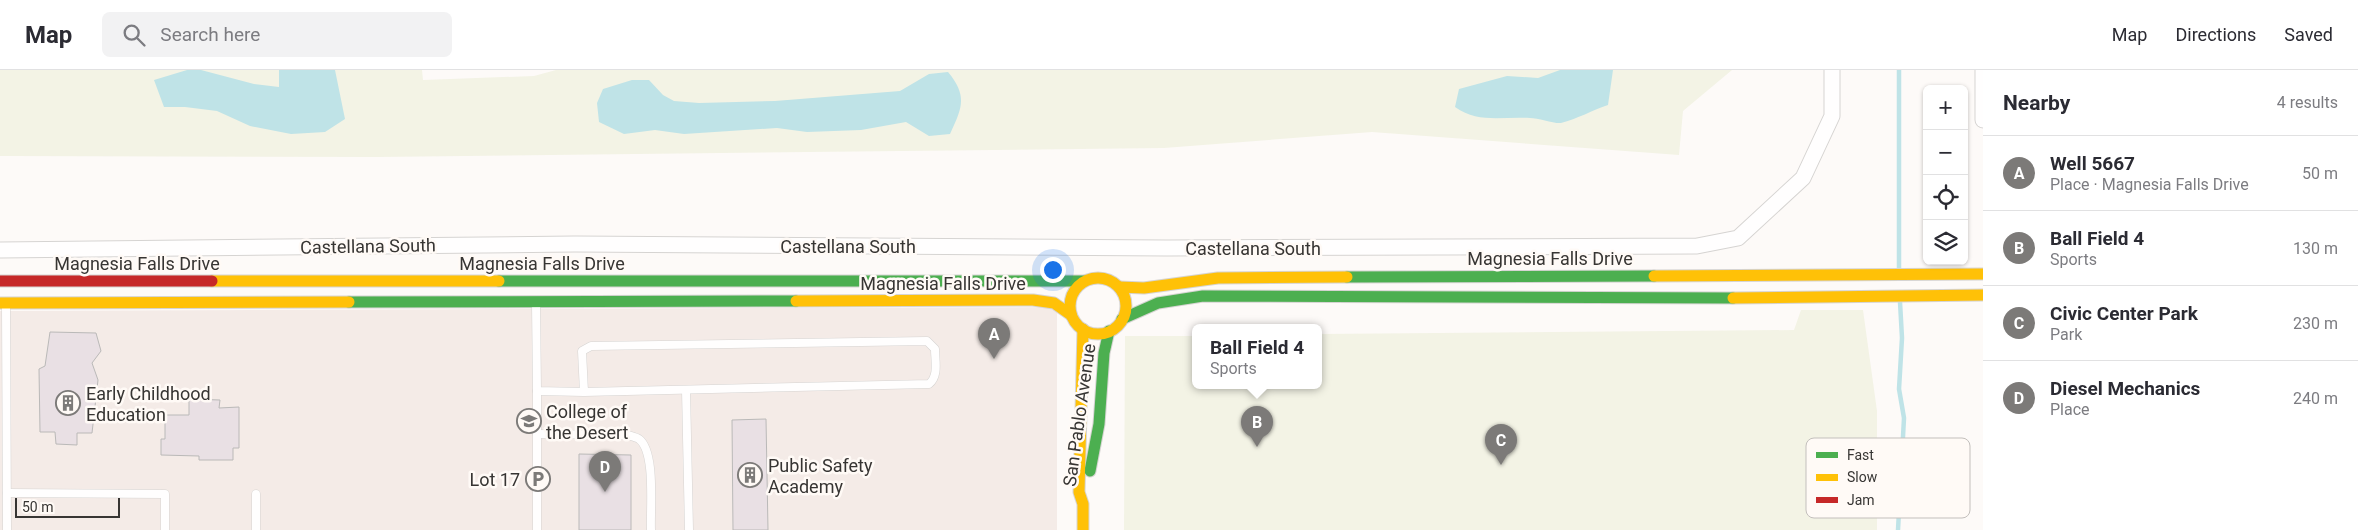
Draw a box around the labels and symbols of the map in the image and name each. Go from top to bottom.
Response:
street label: Castellana South [300,234,436,258]
street label: Castellana South [780,236,916,257]
street label: Castellana South [1185,238,1321,259]
street label: Magnesia Falls Drive [1467,248,1633,269]
street label: Magnesia Falls Drive [54,253,220,274]
street label: Magnesia Falls Drive [459,253,625,274]
your location [1040,257,1066,283]
street label: Magnesia Falls Drive [860,273,1026,294]
pin: A [978,318,1010,359]
street label: San Pablo Avenue [1059,342,1099,488]
place label: Early Childhood Education [86,383,211,425]
building icon: Early Childhood Education [55,390,81,416]
place label: College of the Desert [546,401,629,443]
pin: B [1241,406,1273,447]
school or university icon: College of the Desert [516,408,542,434]
pin: C [1485,424,1517,465]
legend [1806,438,1970,518]
text: Fast [1847,447,1874,463]
pin: D [589,451,621,492]
place label: Public Safety Academy [768,455,873,497]
building icon: Public Safety Academy [737,462,763,488]
parking icon: Lot 17 [525,466,551,492]
place label: Lot 17 [469,469,520,490]
text: Slow [1847,469,1878,485]
text: Jam [1847,492,1875,508]
scale bar [15,495,120,518]

